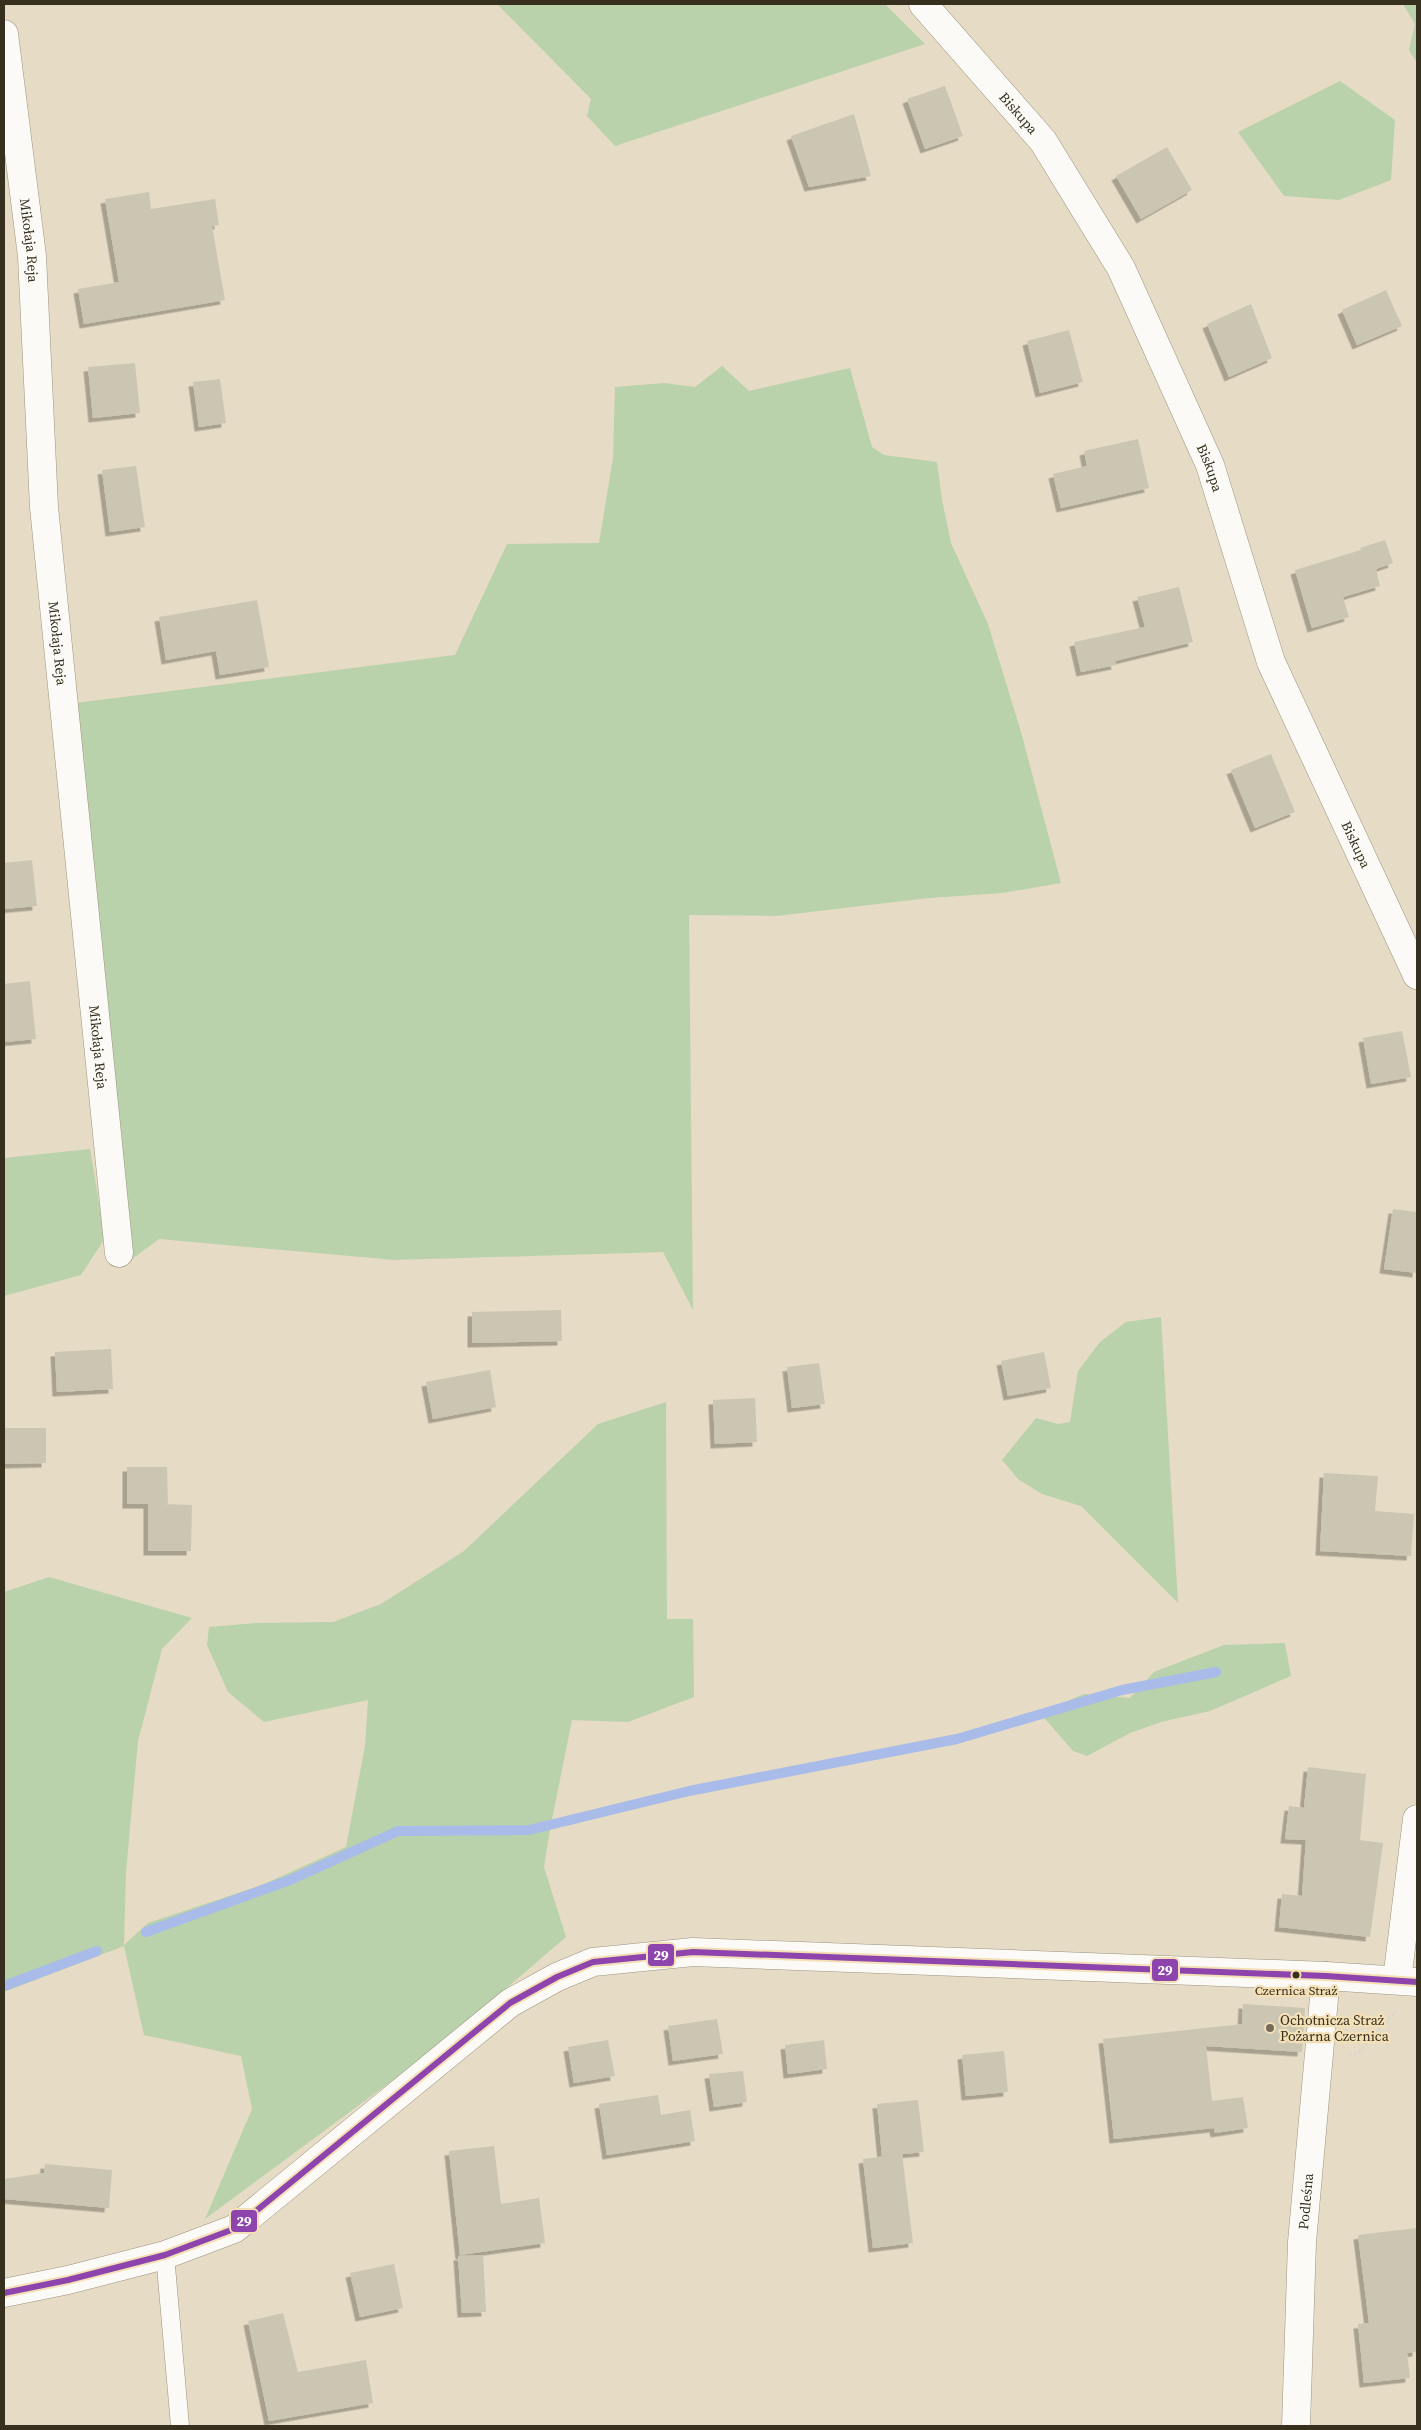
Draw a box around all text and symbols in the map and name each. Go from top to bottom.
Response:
street label: Biskupa [995,88,1043,139]
street label: Mikołaja Reja [15,197,43,284]
street label: Biskupa [1192,441,1228,495]
street label: Mikołaja Reja [44,600,72,687]
street label: Biskupa [1337,818,1376,872]
street label: Mikołaja Reja [84,1004,113,1091]
line badge: 29 [647,1943,675,1967]
text: 29 [653,1945,669,1965]
line badge: 29 [1151,1958,1179,1982]
text: 29 [1157,1960,1173,1980]
marker: Czernica Straż [1291,1970,1301,1980]
place label: Czernica Straż [1255,1982,1337,1999]
place label: Ochotnicza Straż Pożarna Czernica [1280,2010,1390,2046]
marker: Ochotnicza Straż Pożarna Czernica [1264,2022,1276,2034]
street label: Podleśna [1293,2171,1318,2230]
line badge: 29 [230,2209,258,2233]
text: 29 [236,2211,252,2231]

